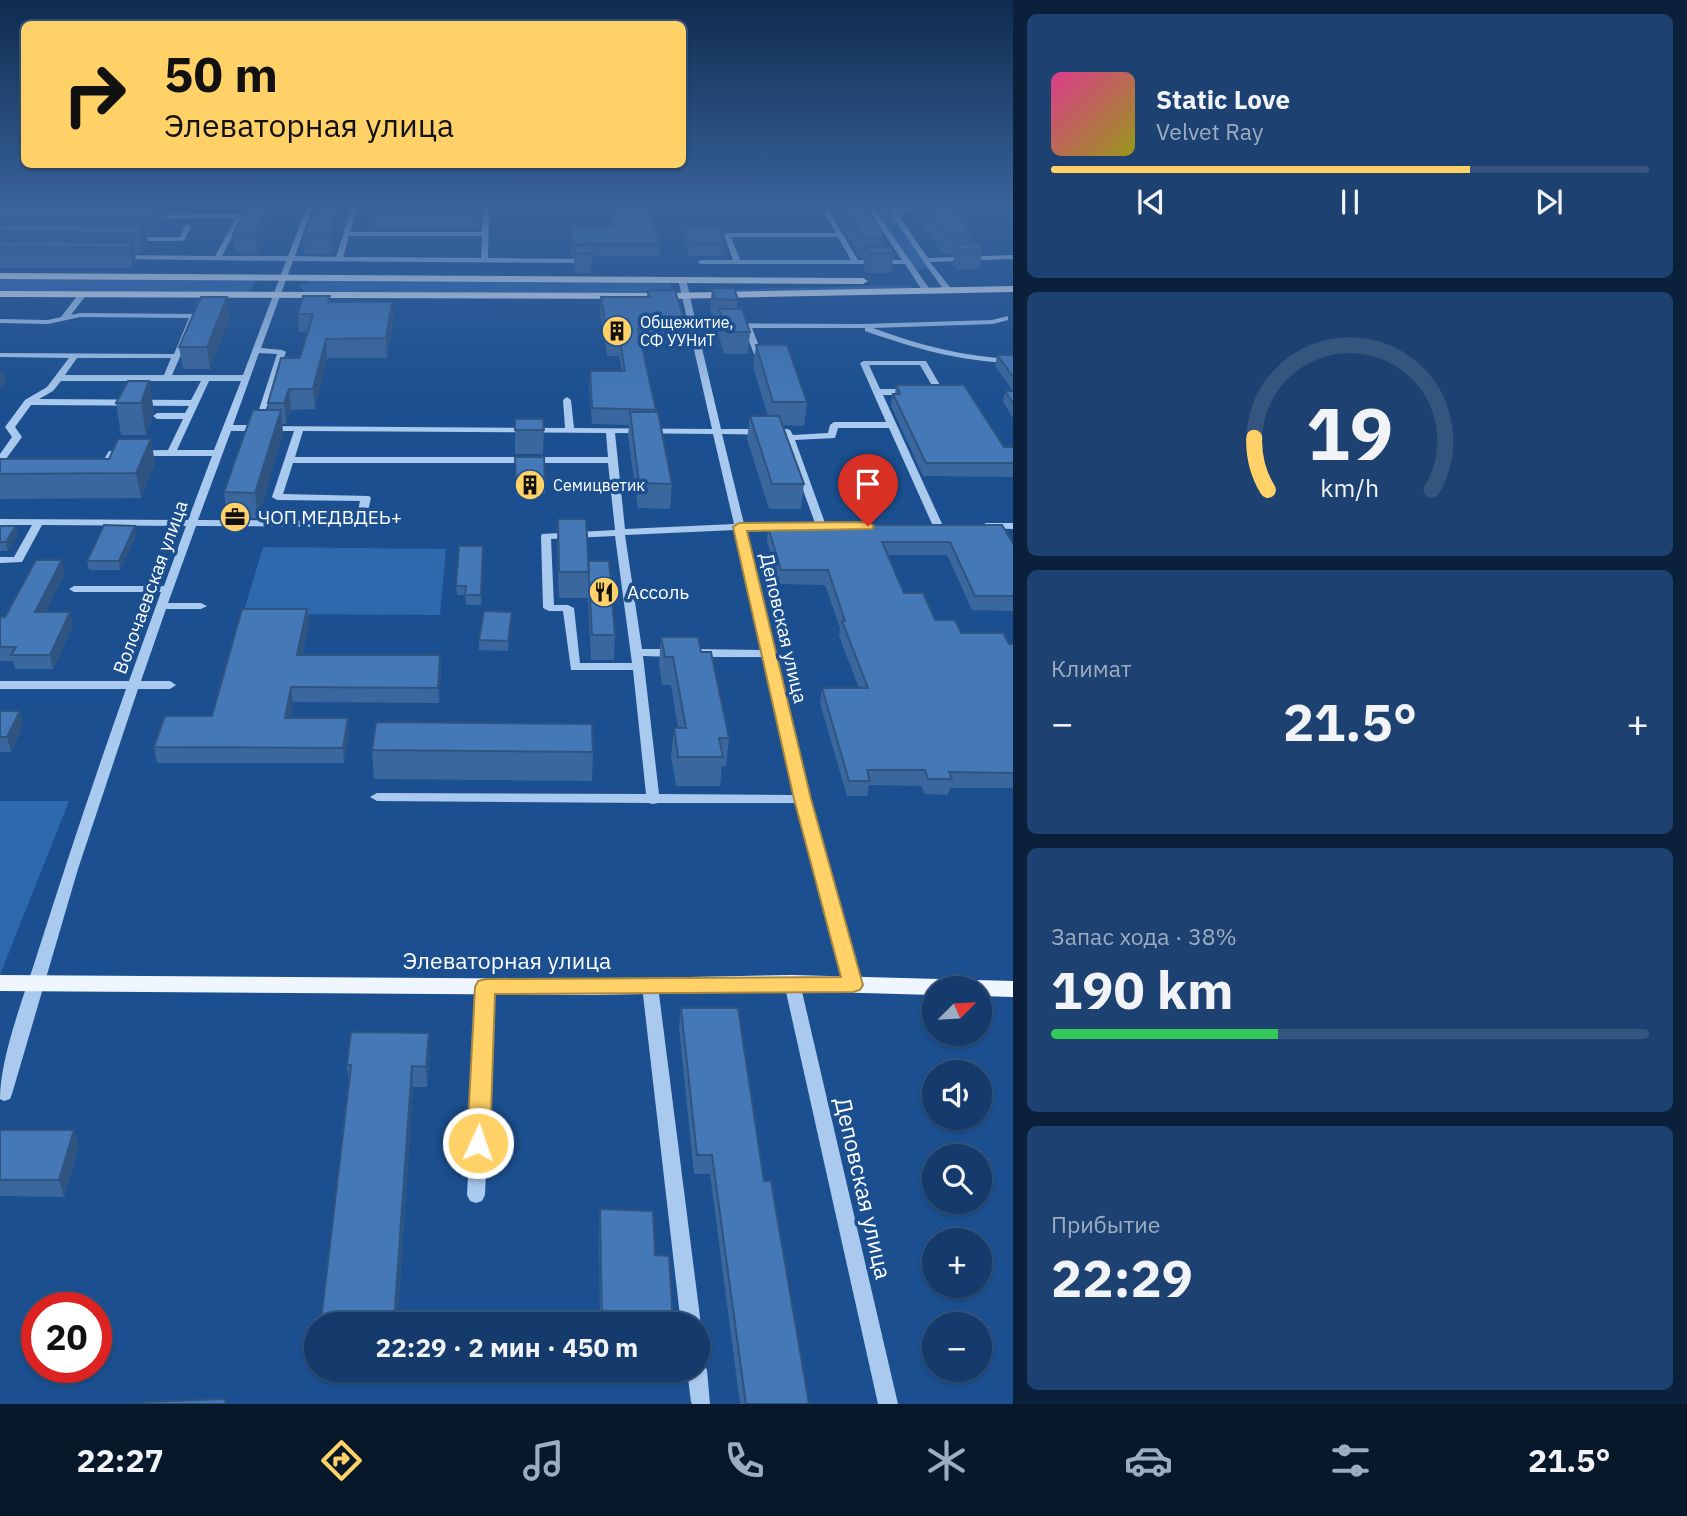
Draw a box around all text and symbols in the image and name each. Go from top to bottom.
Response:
text: 50 m [164,42,278,105]
icon: right [49,49,140,140]
text: Static Love [1156,82,1290,116]
text: Элеваторная улица [164,104,454,146]
text: Velvet Ray [1156,116,1263,146]
icon: previous [1132,183,1170,221]
icon: pause [1331,183,1369,221]
icon: next [1530,183,1568,221]
place label: Общежитие, СФ УУНиТ [640,312,734,350]
building icon: Общежитие, СФ УУНиТ [600,314,634,348]
text: 19 [1306,385,1394,480]
pin [838,454,898,526]
icon: arrive [849,465,887,503]
building icon: Семицветик [513,468,547,502]
text: km/h [1321,471,1379,504]
place label: Семицветик [553,475,645,495]
street label: Волочаевская улица [107,497,193,677]
office icon: ЧОП МЕДВДЕЬ+ [218,500,252,534]
place label: ЧОП МЕДВДЕЬ+ [258,505,402,529]
street label: Деповская улица [755,551,813,705]
restaurant icon: Ассоль [587,575,621,609]
place label: Ассоль [627,580,689,604]
text: Климат [1051,653,1132,683]
text: 21.5° [1283,688,1417,755]
text: − [1051,698,1074,747]
text: + [1626,698,1649,747]
text: Запас хода · 38% [1051,921,1237,951]
street label: Элеваторная улица [403,945,611,975]
text: 190 km [1051,956,1233,1023]
north arrow [922,976,992,1046]
map controls [922,976,992,1382]
button: sound [922,1060,992,1130]
street label: Деповская улица [828,1094,900,1282]
position arrow [441,1106,515,1180]
button: search [922,1144,992,1214]
text: Прибытие [1051,1209,1160,1239]
button: + [922,1228,992,1298]
text: 22:29 [1051,1244,1193,1311]
speed limit sign: 20 [21,1292,112,1383]
button: − [922,1312,992,1382]
text: 22:29 · 2 мин · 450 m [376,1330,638,1364]
icon: directions [317,1436,366,1485]
icon: music [519,1436,568,1485]
icon: phone [720,1436,769,1485]
icon: climate [922,1436,971,1485]
icon: car [1124,1436,1173,1485]
icon: filters [1326,1436,1375,1485]
text: 22:27 [76,1439,164,1481]
text: 21.5° [1528,1439,1611,1481]

